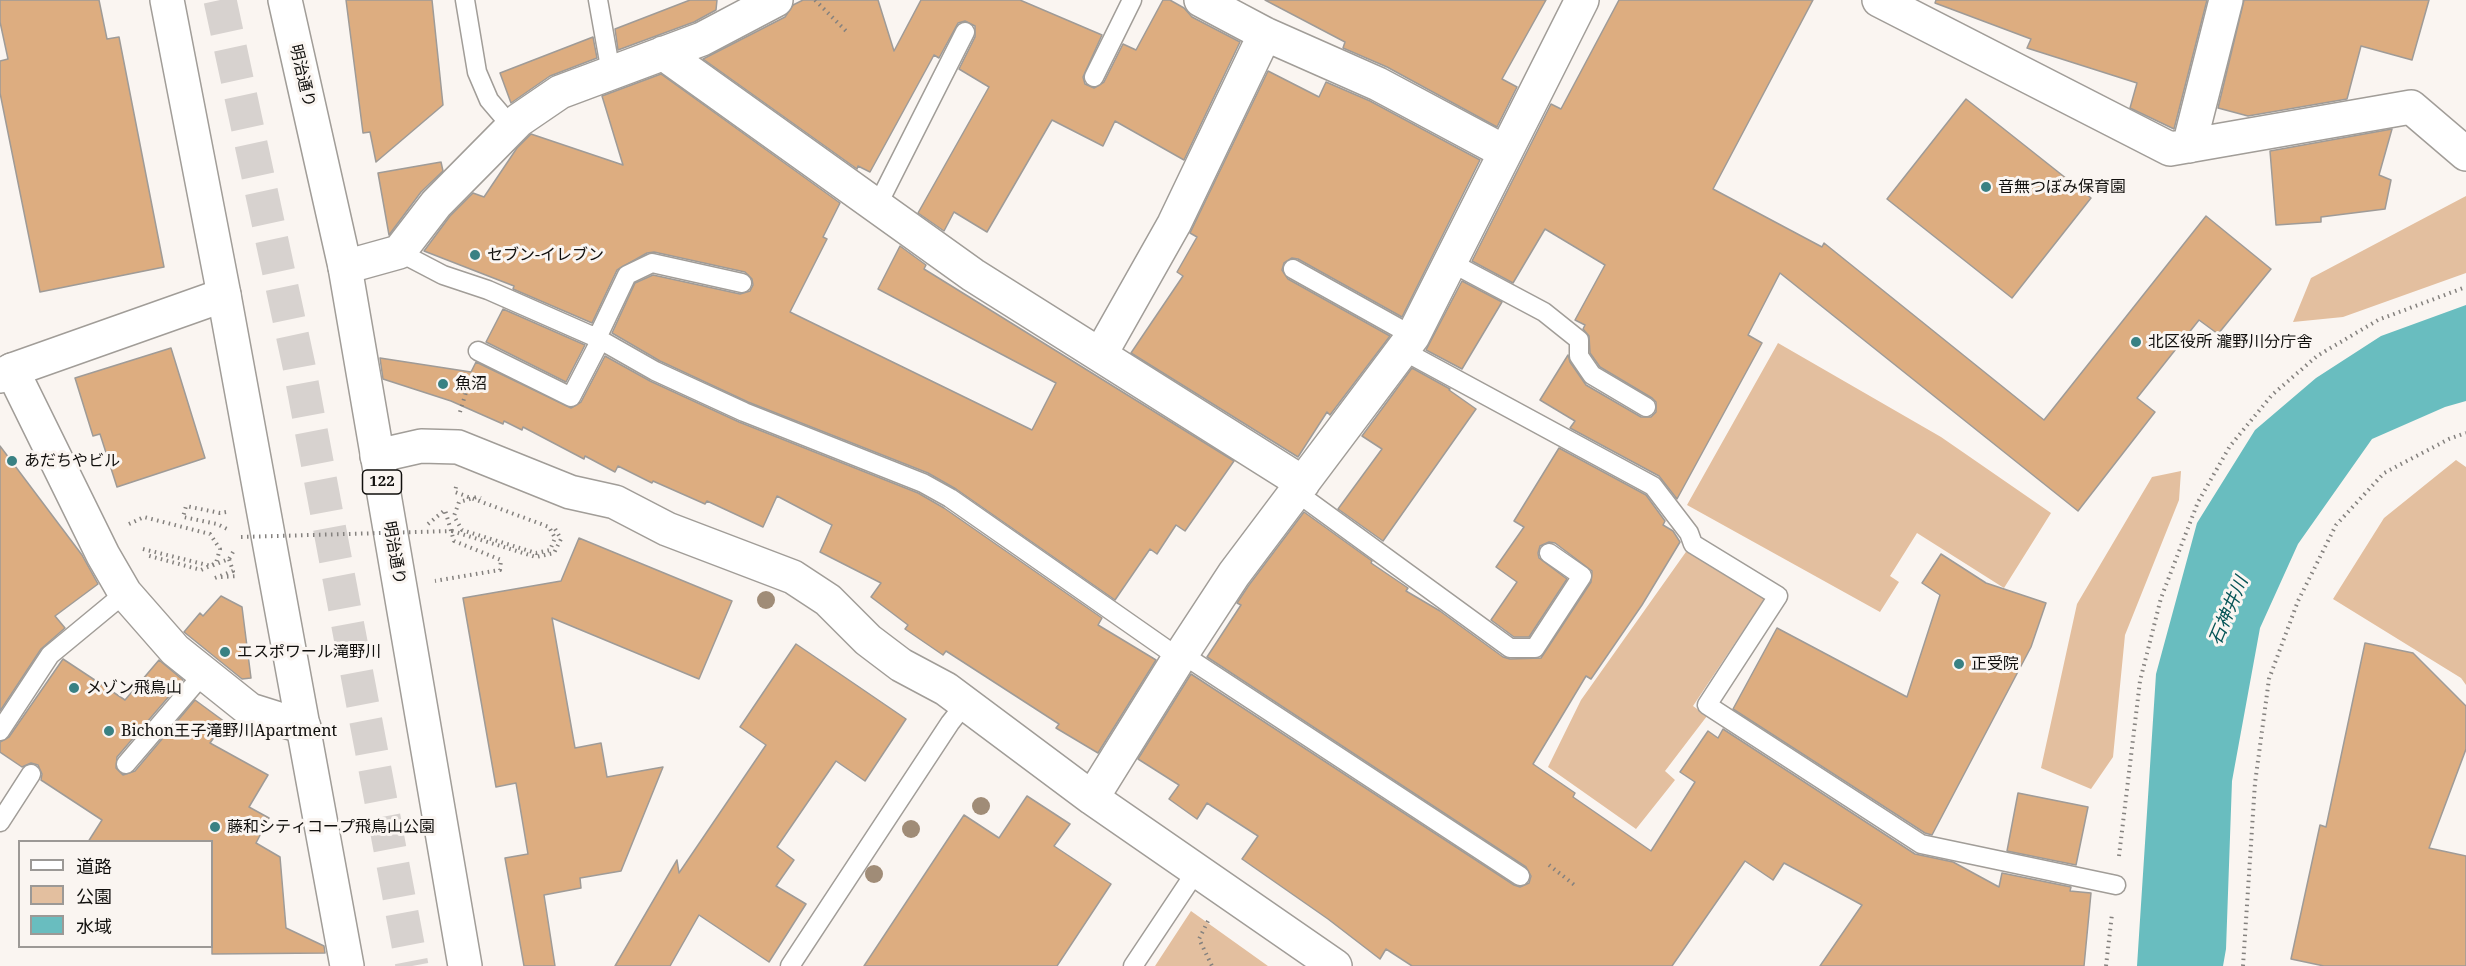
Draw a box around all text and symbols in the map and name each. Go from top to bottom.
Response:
street label: 明治通り [285,43,319,109]
place label: 音無つぼみ保育園 [1998,177,2126,197]
marker: 音無つぼみ保育園 [1979,180,1993,194]
place label: セブン-イレブン [487,245,604,265]
marker: セブン-イレブン [468,248,482,262]
place label: 北区役所 瀧野川分庁舎 [2148,332,2312,352]
marker: 北区役所 瀧野川分庁舎 [2129,335,2143,349]
place label: 魚沼 [455,374,487,394]
marker: 魚沼 [436,377,450,391]
place label: あだちやビル [24,451,120,471]
marker: あだちやビル [5,454,19,468]
road number: 122 [362,470,401,494]
street label: 明治通り [379,520,409,586]
water label: 石神井川 [2205,574,2253,648]
place label: エスポワール滝野川 [237,642,381,662]
marker: エスポワール滝野川 [218,645,232,659]
place label: 正受院 [1971,654,2019,674]
marker: 正受院 [1952,657,1966,671]
place label: メゾン飛鳥山 [86,678,182,698]
marker: メゾン飛鳥山 [67,681,81,695]
place label: Bichon王子滝野川Apartment [121,721,337,741]
marker: Bichon王子滝野川Apartment [102,724,116,738]
place label: 藤和シティコープ飛鳥山公園 [227,817,435,837]
marker: 藤和シティコープ飛鳥山公園 [208,820,222,834]
legend [18,840,213,948]
text: 道路 [76,854,112,878]
text: 公園 [76,884,112,908]
text: 水域 [76,914,112,938]

